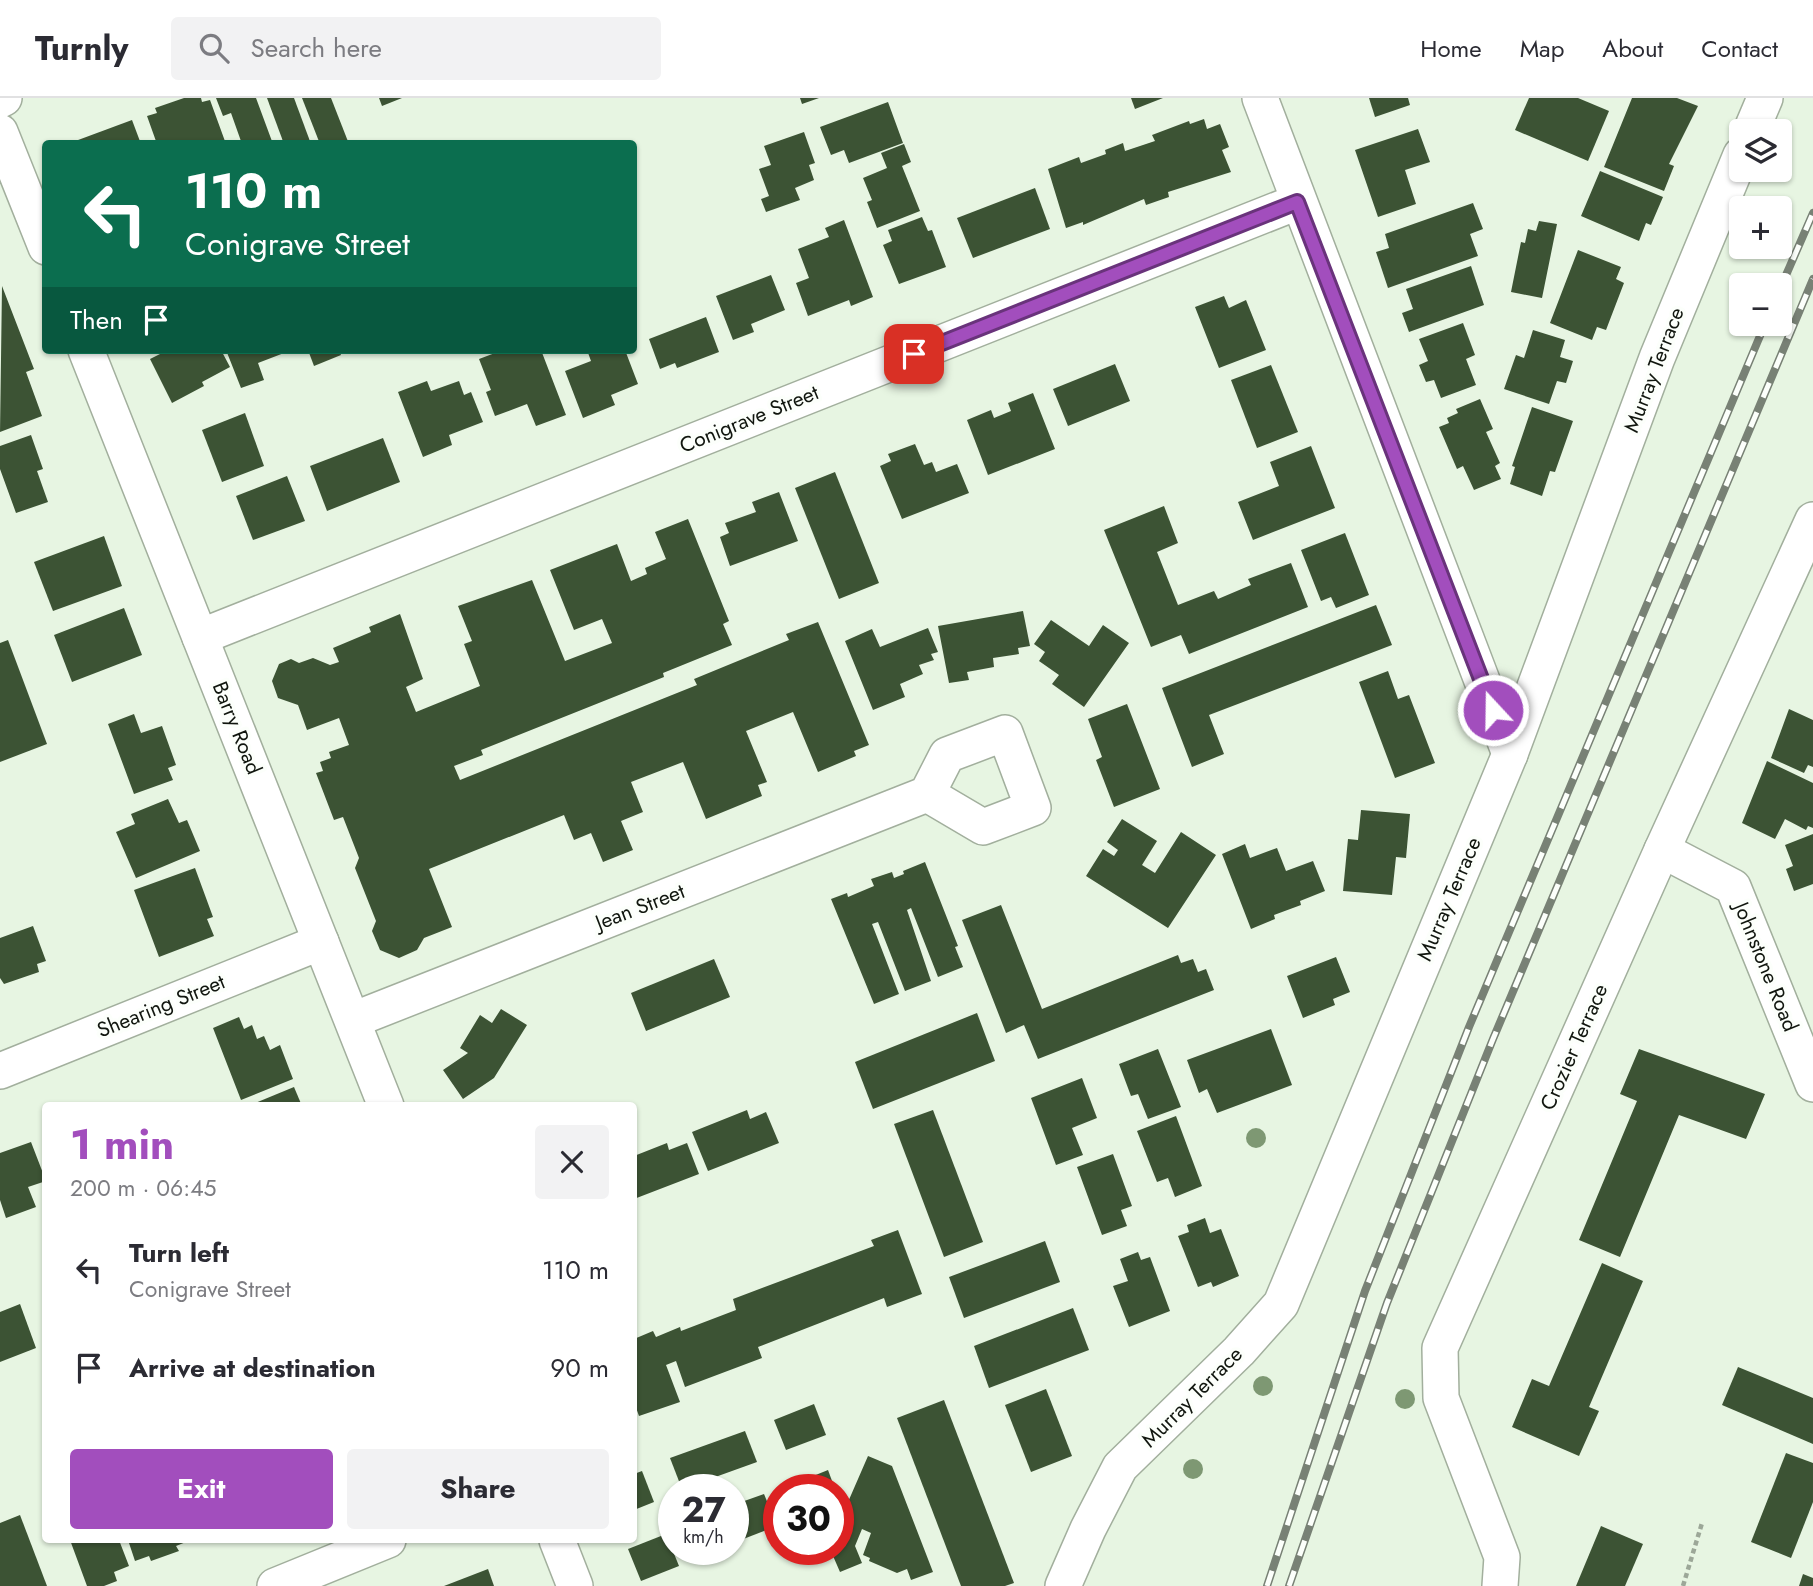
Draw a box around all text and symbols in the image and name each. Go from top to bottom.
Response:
search box [171,17,661,80]
text: Turnly [35,25,129,72]
icon: search [195,29,233,67]
text: Search here [251,29,382,67]
text: Home [1420,31,1482,66]
text: Map [1520,31,1564,66]
text: About [1602,31,1663,66]
text: Contact [1701,31,1778,66]
map controls [1729,119,1792,336]
button: layers [1729,119,1792,182]
text: 110 m [185,156,322,226]
icon: left [70,168,161,259]
button: + [1729,196,1792,259]
text: Conigrave Street [185,221,410,267]
button: − [1729,273,1792,336]
text: Then [70,301,123,339]
icon: arrive [137,301,175,339]
street label: Murray Terrace [1616,303,1692,437]
pin [884,324,944,384]
icon: arrive [895,335,933,373]
street label: Conigrave Street [675,377,823,461]
position arrow [1456,673,1530,747]
street label: Barry Road [205,677,269,779]
street label: Murray Terrace [1409,832,1489,966]
street label: Jean Street [588,876,689,939]
street label: Johnstone Road [1725,895,1806,1036]
street label: Shearing Street [93,967,229,1045]
street label: Crozier Terrace [1533,979,1615,1115]
text: 1 min [70,1114,174,1175]
button: close [535,1125,609,1199]
text: 200 m · 06:45 [70,1171,217,1205]
text: Turn left [129,1234,229,1272]
icon: left [70,1251,108,1289]
text: 110 m [542,1251,609,1289]
text: Conigrave Street [129,1272,291,1306]
street label: Murray Terrace [1135,1340,1249,1454]
icon: arrive [70,1349,108,1387]
text: Arrive at destination [129,1349,376,1387]
text: 90 m [550,1349,609,1387]
button: Exit [70,1449,333,1529]
button: Share [347,1449,609,1529]
speed limit sign: 30 [763,1474,854,1565]
text: 27 [681,1485,726,1535]
text: km/h [683,1524,724,1550]

